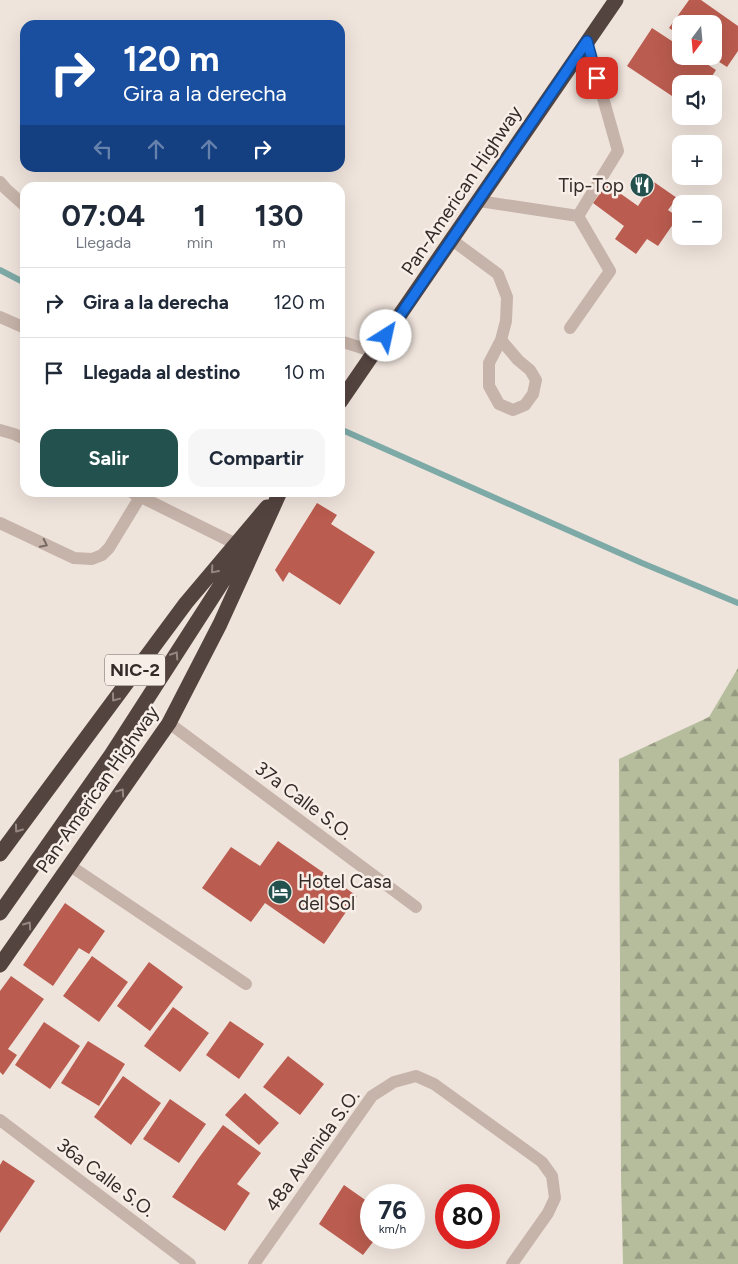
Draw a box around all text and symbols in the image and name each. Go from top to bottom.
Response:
north arrow [672,15,722,65]
map controls [672,15,722,245]
text: 120 m [123,38,220,80]
icon: right [40,40,105,105]
pin [576,57,618,99]
icon: arrive [583,64,611,92]
button: sound [672,75,722,125]
text: Gira a la derecha [123,80,287,107]
street label: Pan-American Highway [396,101,527,279]
icon: left [89,135,117,163]
icon: ahead [142,135,170,163]
icon: ahead [195,135,223,163]
icon: right [248,135,276,163]
button: + [672,135,722,185]
restaurant icon: Tip-Top [629,172,655,198]
place label: Tip-Top [558,174,624,197]
button: − [672,195,722,245]
text: 07:04 [62,197,145,234]
text: 1 [194,197,206,234]
text: 130 [255,197,303,234]
text: Llegada [76,233,131,252]
text: min [187,233,213,252]
text: m [272,233,286,252]
icon: right [40,289,68,317]
text: Gira a la derecha [83,291,229,314]
text: 120 m [273,291,325,314]
position arrow [359,309,411,361]
icon: arrive [40,359,68,387]
text: Llegada al destino [83,361,240,384]
text: 10 m [284,361,325,384]
button: Salir [40,429,178,487]
button: Compartir [188,429,325,487]
one-way arrow [39,538,48,548]
one-way arrow [211,564,219,573]
one-way arrow [169,651,179,660]
road number: NIC-2 [105,654,165,686]
one-way arrow [112,692,120,701]
street label: Pan-American Highway [31,701,164,877]
street label: 37a Calle S.O. [250,756,357,845]
one-way arrow [115,788,124,798]
one-way arrow [15,823,24,833]
place label: Hotel Casa del Sol [298,870,392,915]
hotel icon: Hotel Casa del Sol [267,879,293,905]
one-way arrow [22,921,31,931]
street label: 48a Avenida S.O. [260,1085,364,1216]
street label: 36a Calle S.O. [52,1133,159,1222]
speed limit sign: 80 [435,1184,500,1249]
text: 76 [378,1195,407,1225]
text: km/h [379,1222,406,1236]

